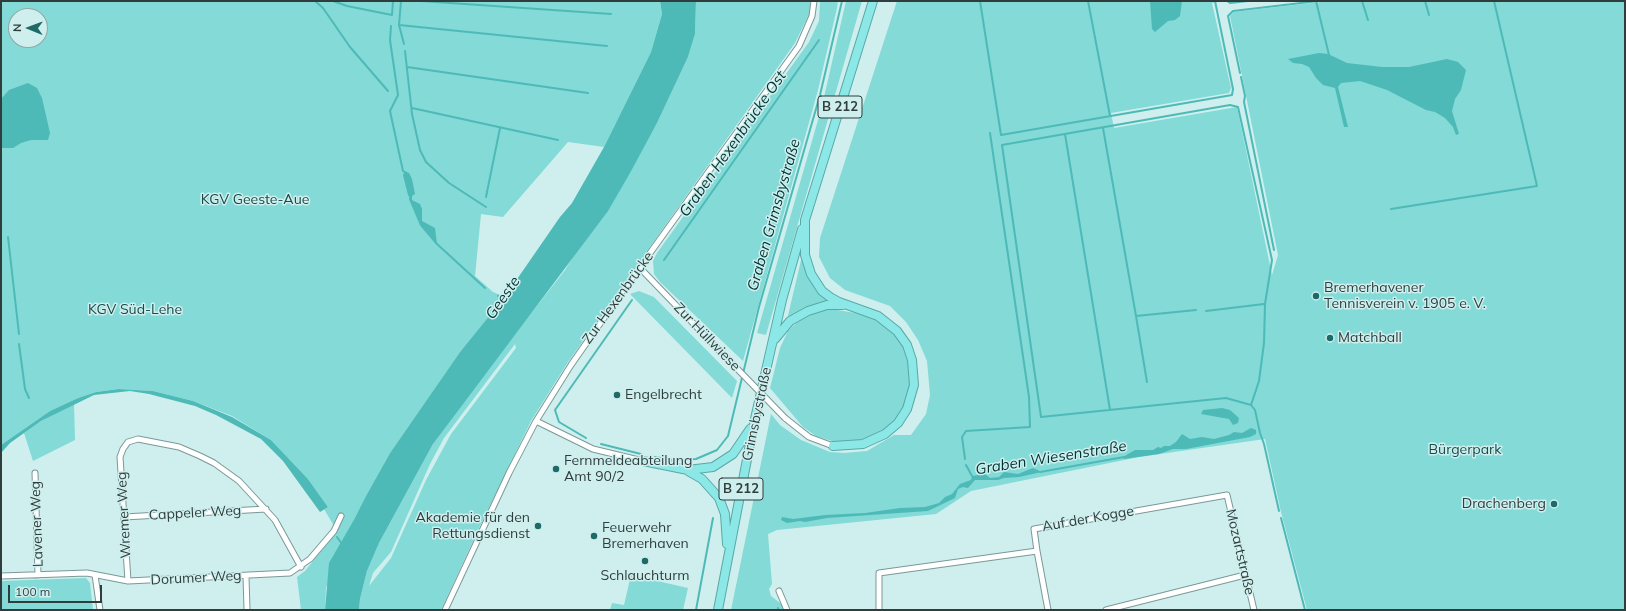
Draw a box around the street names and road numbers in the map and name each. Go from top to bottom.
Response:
road number: B 212 [818,96,862,118]
street label: Zur Hexenbrücke [579,249,657,347]
street label: Zur Hüllwiese [670,299,744,375]
street label: Grimsbystraße [739,366,775,462]
street label: Wremer Weg [113,471,135,559]
road number: B 212 [719,478,763,500]
street label: Lavener Weg [27,481,47,567]
street label: Cappeler Weg [148,502,242,524]
street label: Auf der Kogge [1041,503,1135,535]
street label: Mozartstraße [1222,507,1258,597]
street label: Dorumer Weg [150,567,242,589]

